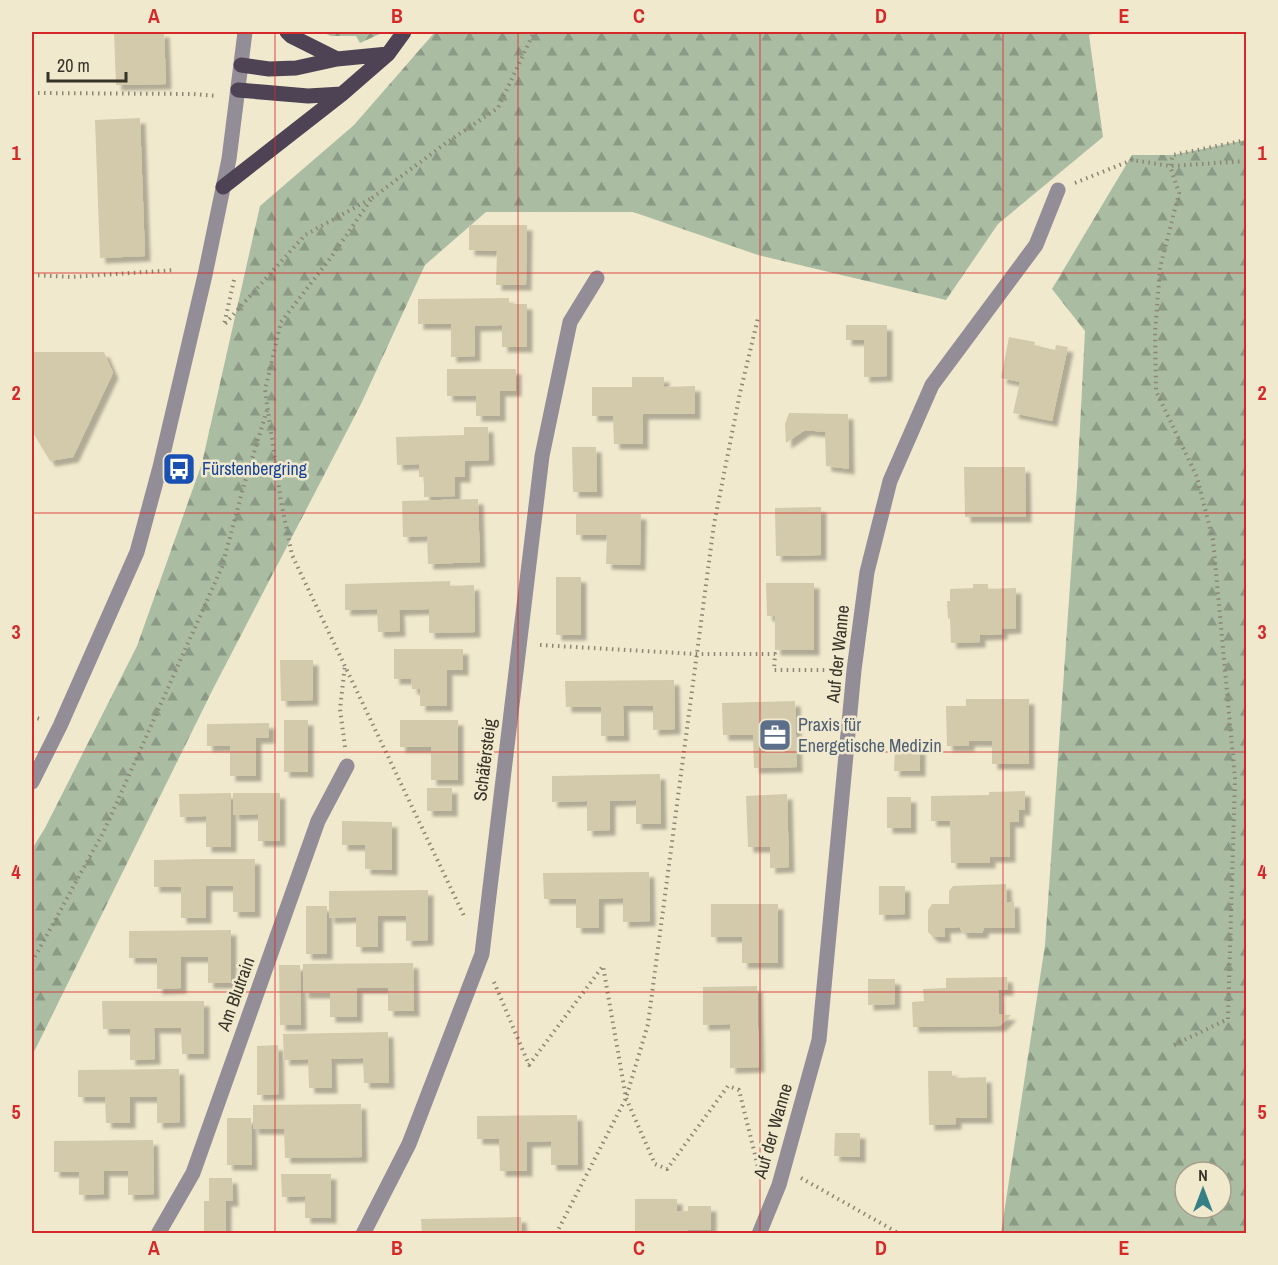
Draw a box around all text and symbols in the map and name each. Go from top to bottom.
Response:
text: A [148,2,160,29]
text: B [391,2,403,29]
text: C [633,2,645,29]
text: D [875,2,887,29]
text: E [1119,2,1130,29]
scale bar [48,45,126,83]
text: 20 m [57,53,90,78]
text: 1 [11,139,21,166]
text: 1 [1257,139,1267,166]
text: 2 [11,379,21,406]
text: 2 [1257,379,1267,406]
bus stop icon: Fürstenbergring [161,451,197,487]
place label: Fürstenbergring [202,456,308,481]
street label: Auf der Wanne [820,604,855,705]
text: 3 [11,618,21,645]
text: 3 [1257,618,1267,645]
place label: Praxis für Energetische Medizin [798,712,942,758]
street label: Schäfersteig [467,717,502,803]
office icon: Praxis für Energetische Medizin [757,717,793,753]
text: 4 [11,858,21,885]
text: 4 [1257,858,1267,885]
street label: Am Blutrain [210,953,260,1035]
street label: Auf der Wanne [747,1080,798,1182]
text: 5 [11,1098,21,1125]
text: 5 [1257,1098,1267,1125]
north arrow [1173,1160,1233,1220]
text: N [1198,1164,1208,1186]
text: A [148,1234,160,1261]
text: B [391,1234,403,1261]
text: C [633,1234,645,1261]
text: D [875,1234,887,1261]
text: E [1119,1234,1130,1261]

